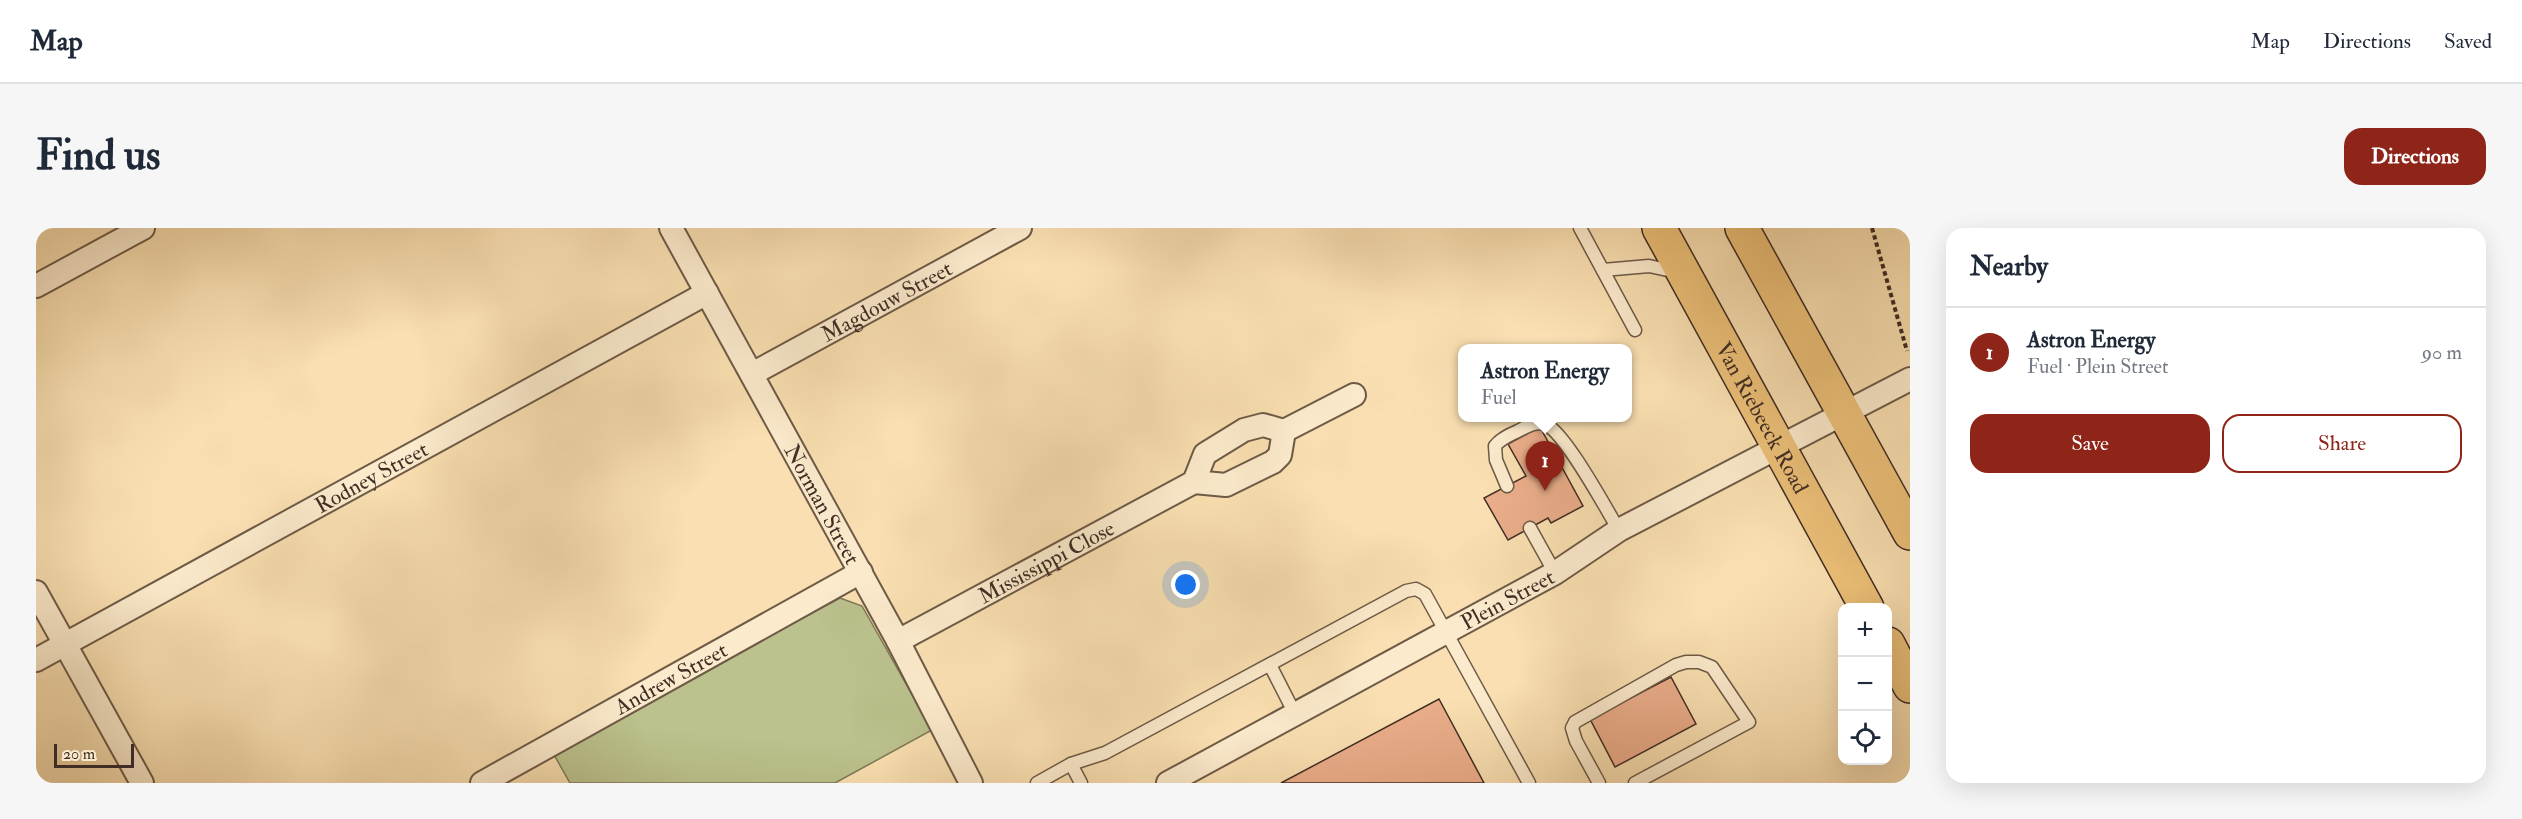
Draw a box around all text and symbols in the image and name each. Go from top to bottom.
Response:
text: Map [30,24,83,59]
text: Map [2250,28,2290,55]
text: Directions [2323,28,2411,55]
text: Saved [2444,28,2492,55]
button: Directions [2344,128,2486,185]
text: Find us [36,130,160,182]
text: Nearby [1970,251,2048,283]
street label: Magdouw Street [816,255,957,349]
text: Astron Energy [2027,326,2156,354]
street label: Van Riebeeck Road [1709,337,1815,499]
text: 1 [1986,340,1993,365]
text: 90 m [2422,340,2462,365]
popup [1458,344,1632,422]
text: Fuel · Plein Street [2027,354,2168,379]
text: Astron Energy [1481,357,1609,385]
text: Fuel [1481,385,1517,410]
button: Save [1970,414,2210,473]
button: Share [2222,414,2462,473]
street label: Rodney Street [310,435,433,520]
street label: Norman Street [778,439,866,570]
pin: 1 [1526,442,1564,491]
street label: Mississippi Close [973,514,1119,610]
street label: Plein Street [1456,563,1559,637]
your location [1171,570,1200,599]
map controls [1838,603,1892,765]
button: + [1838,603,1892,657]
street label: Andrew Street [609,636,733,722]
button: − [1838,657,1892,711]
button: locate [1838,711,1892,765]
scale bar [54,741,134,768]
text: 20 m [63,744,95,764]

